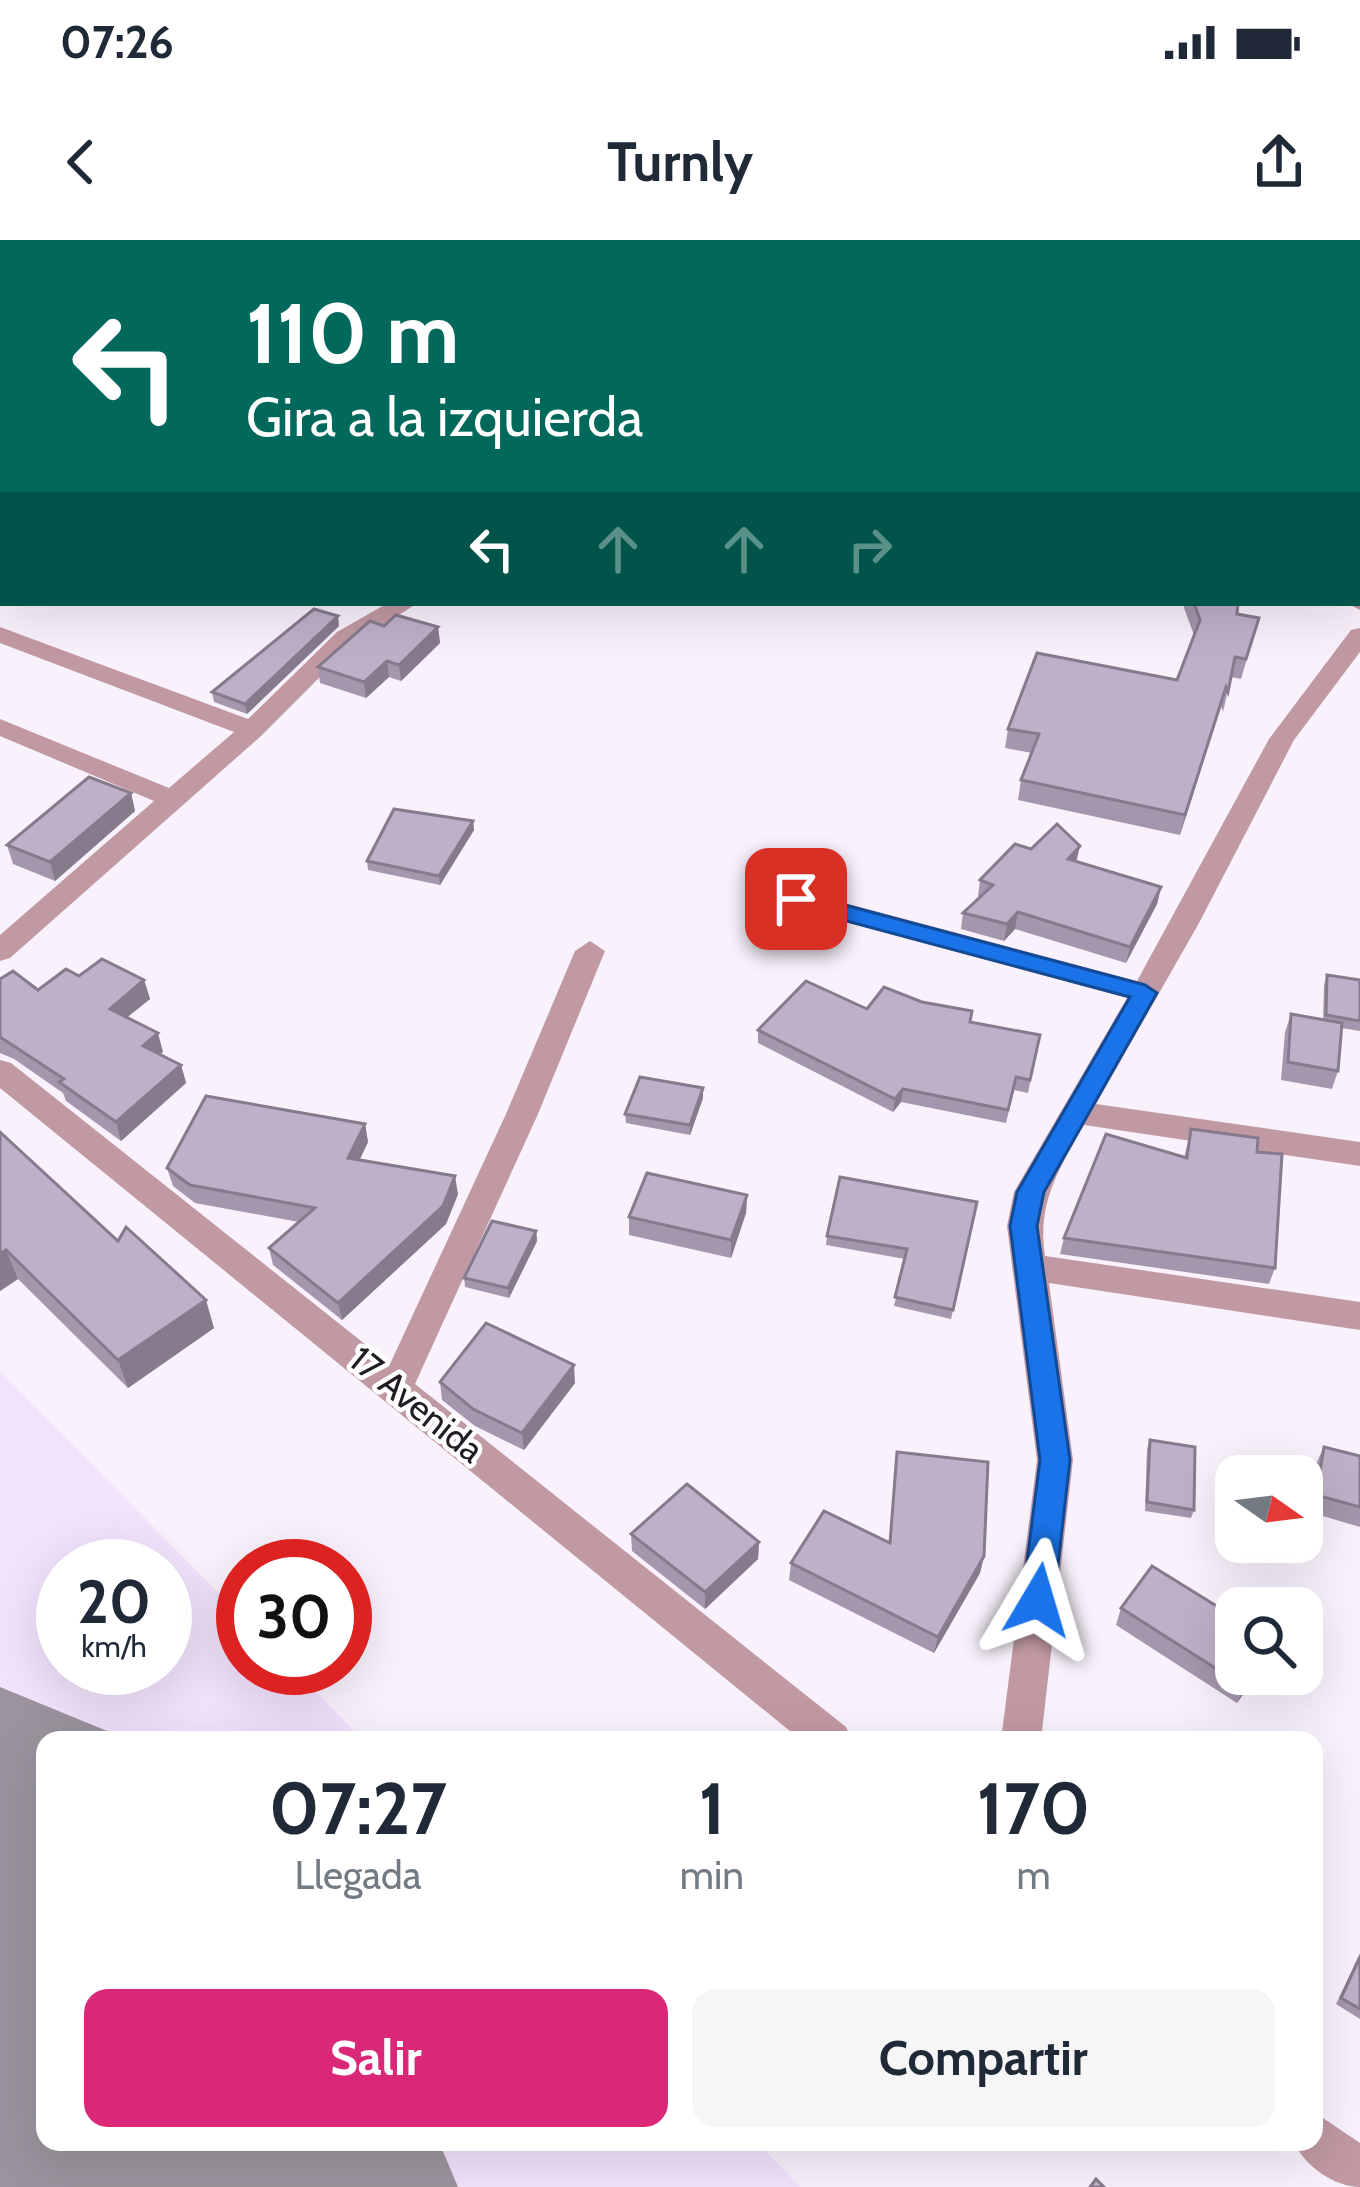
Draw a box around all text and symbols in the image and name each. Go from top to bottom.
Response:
text: 07:26 [60,15,174,69]
icon: back [48,129,114,195]
text: Turnly [607,129,753,195]
icon: share [1246,129,1312,195]
text: 110 m [246,282,459,384]
icon: left [48,288,204,444]
text: Gira a la izquierda [246,384,643,450]
icon: left [459,516,525,582]
icon: ahead [585,516,651,582]
icon: ahead [711,516,777,582]
icon: right [837,516,903,582]
pin [745,848,847,950]
icon: arrive [763,866,829,932]
street label: 17 Avenida [341,1337,493,1471]
north arrow [1215,1455,1323,1563]
map controls [1215,1455,1323,1695]
position arrow [975,1537,1101,1663]
speed limit sign: 30 [216,1539,372,1695]
text: 20 [77,1565,151,1638]
button: search [1215,1587,1323,1695]
text: km/h [81,1628,147,1665]
text: 07:27 [269,1765,447,1852]
text: 1 [699,1765,725,1852]
text: 170 [977,1765,1090,1852]
text: Llegada [294,1851,421,1899]
text: min [680,1851,744,1899]
text: m [1016,1851,1051,1899]
button: Salir [84,1989,668,2127]
button: Compartir [692,1989,1275,2127]

